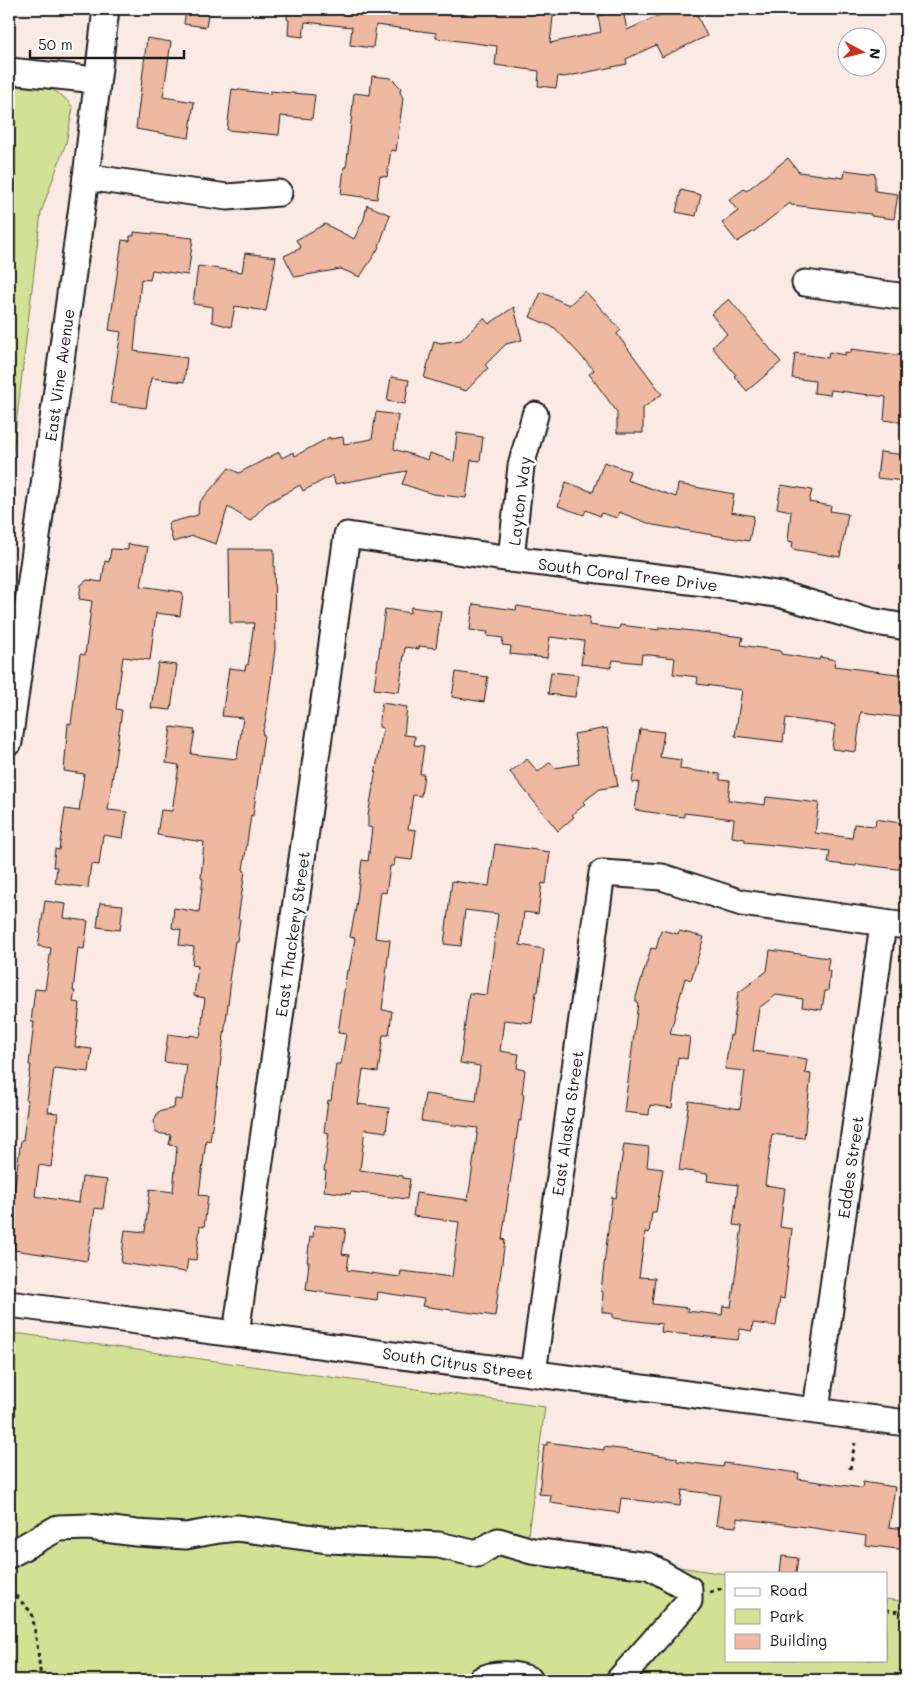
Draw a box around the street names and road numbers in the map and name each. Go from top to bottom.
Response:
street label: East Vine Avenue [39,307,79,443]
street label: Layton Way [503,455,535,547]
street label: South Coral Tree Drive [537,553,719,595]
street label: East Thackery Street [270,850,314,1018]
street label: East Alaska Street [546,1049,588,1197]
street label: Eddes Street [832,1114,868,1220]
street label: South Citrus Street [381,1342,535,1384]

